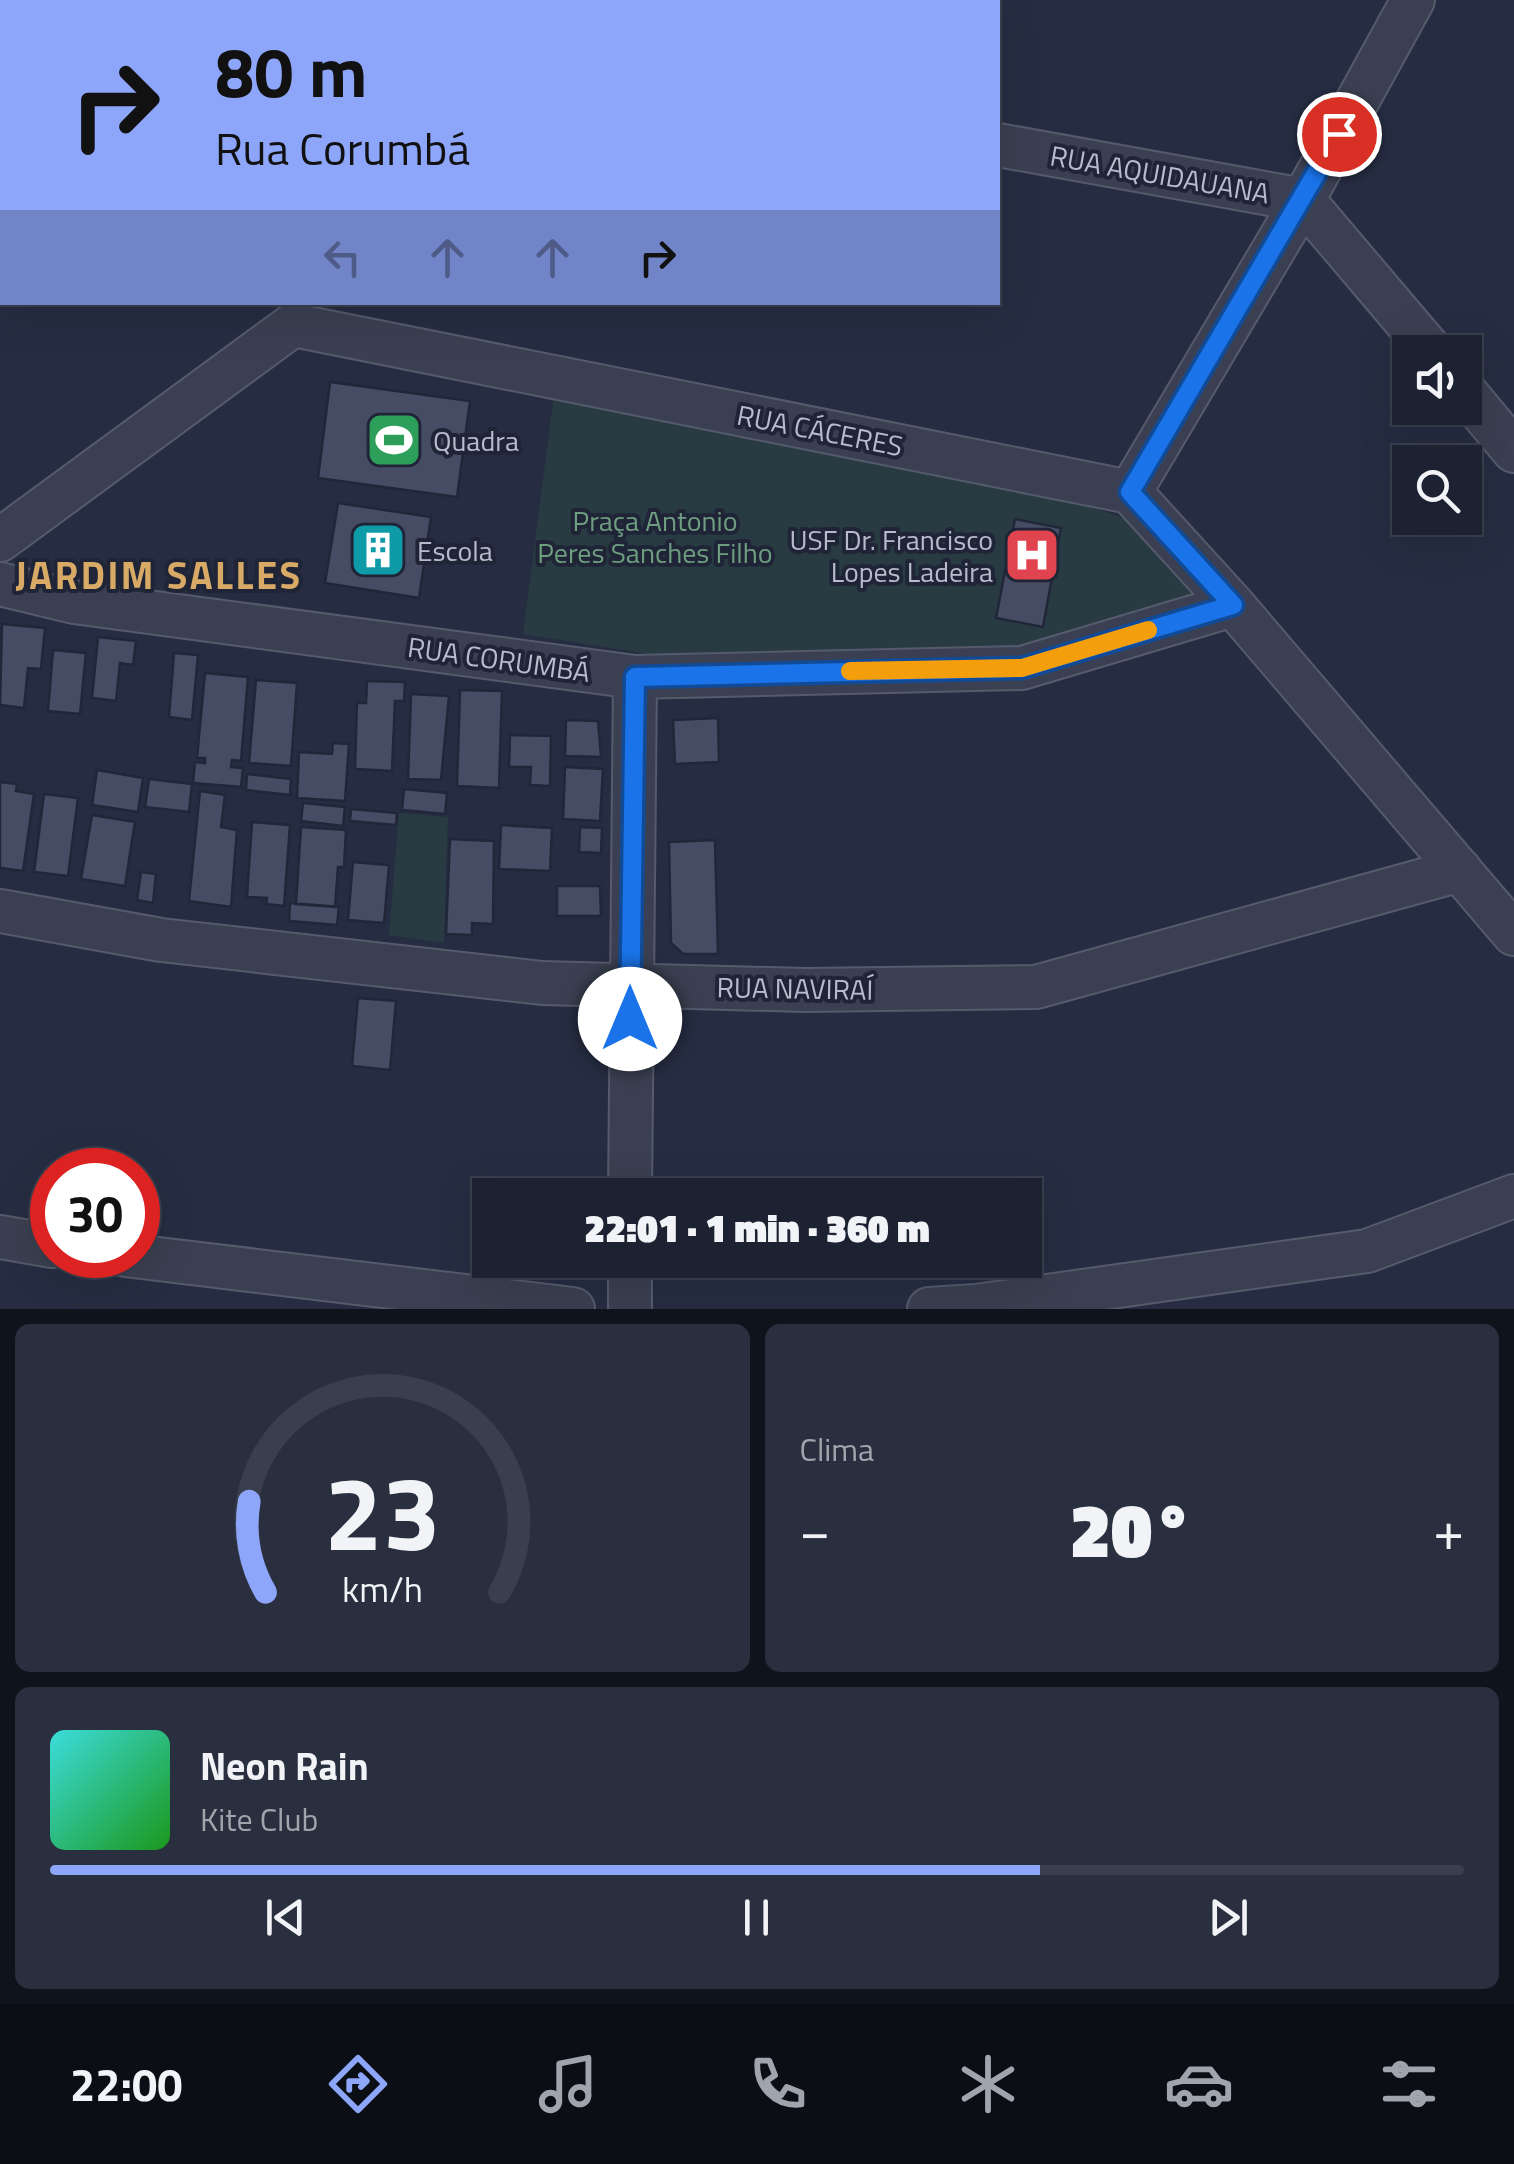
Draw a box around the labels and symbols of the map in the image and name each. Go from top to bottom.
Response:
pin [1297,92,1382,177]
street label: RUA AQUIDAUANA [1047,134,1273,214]
street label: RUA CÁCERES [733,393,907,467]
sports icon: Quadra [364,410,424,470]
place label: Quadra [433,419,519,462]
park label: Praça Antonio Peres Sanches Filho [537,499,773,574]
place label: USF Dr. Francisco Lopes Ladeira [789,518,993,593]
building icon: Escola [348,520,408,580]
hospital icon: USF Dr. Francisco Lopes Ladeira [1002,525,1062,585]
place label: Escola [417,529,493,572]
district label: JARDIM SALLES [15,546,303,604]
street label: RUA CORUMBÁ [405,625,593,693]
street label: RUA NAVIRAÍ [716,965,875,1011]
position arrow [578,967,682,1071]
speed limit sign: 30 [30,1148,160,1278]

